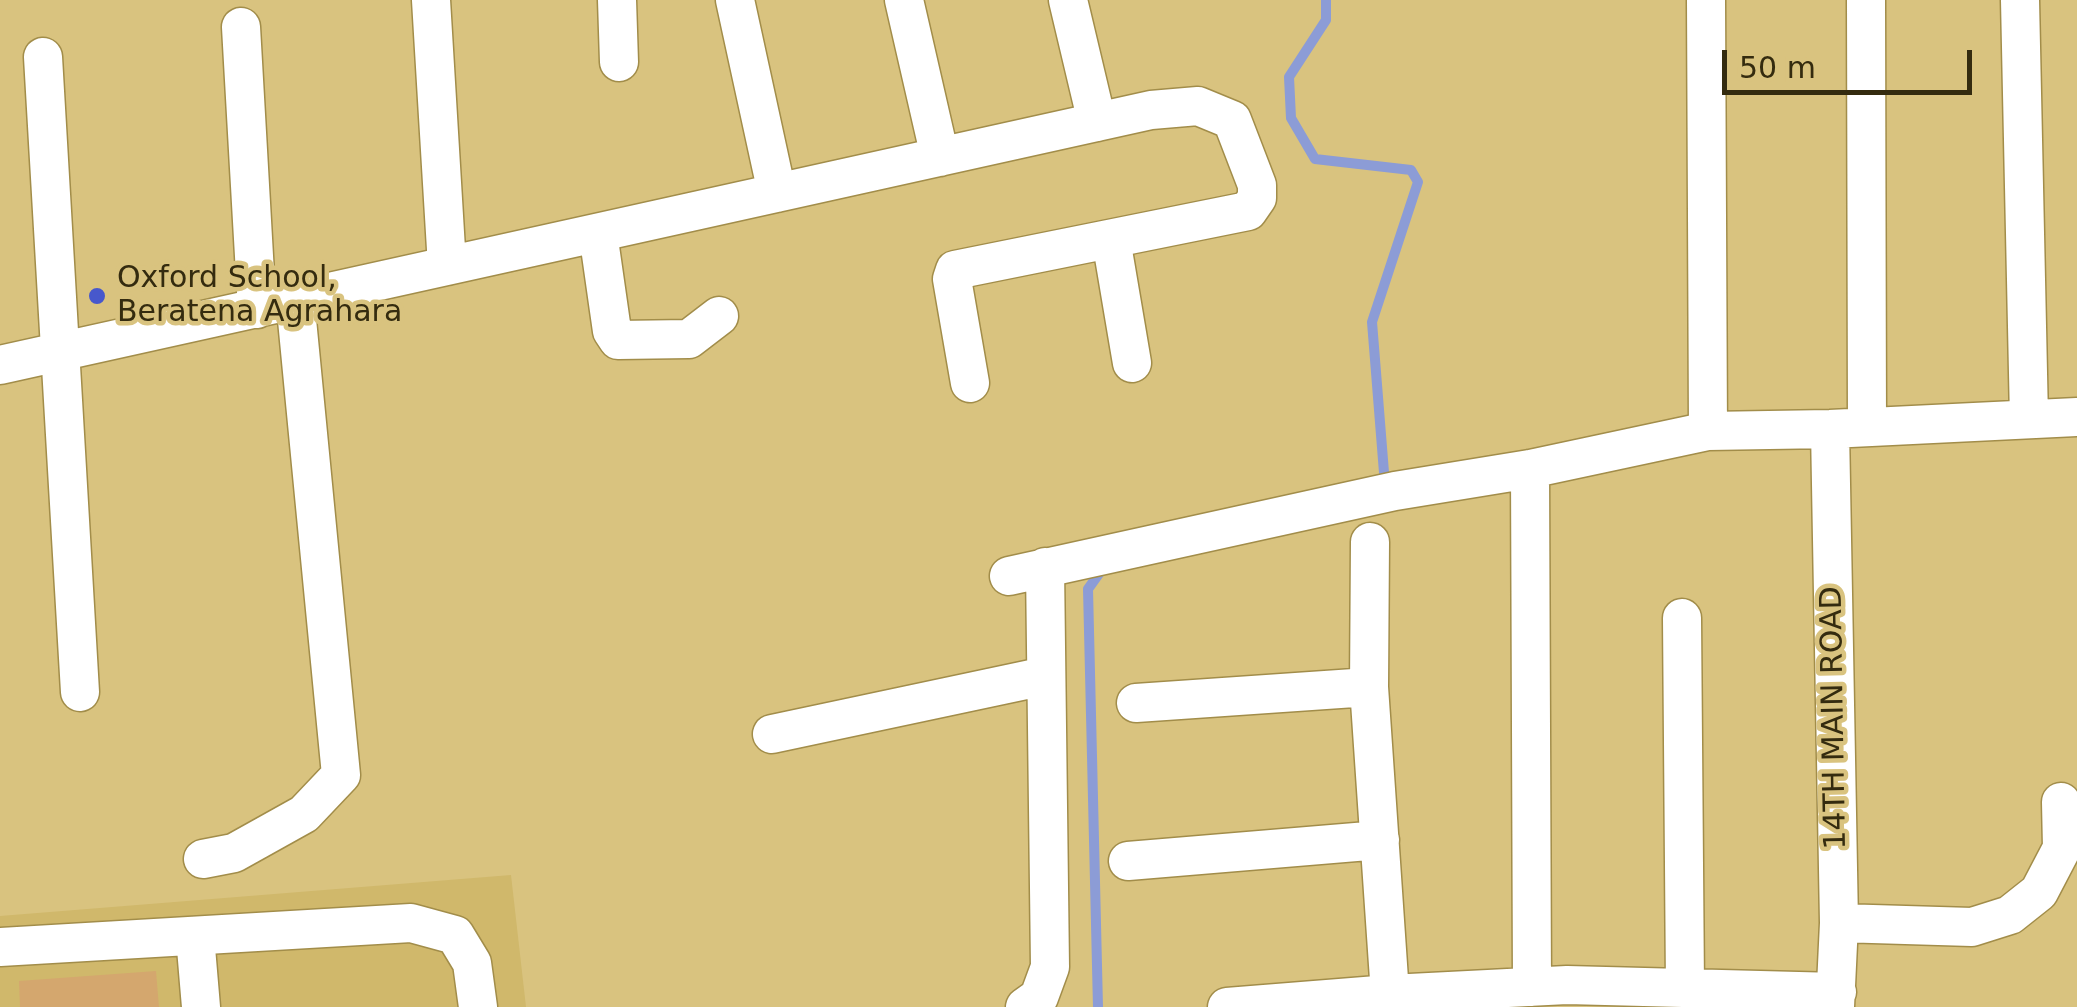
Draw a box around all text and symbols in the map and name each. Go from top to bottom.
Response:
scale bar [1727,30,1977,92]
text: 50 m [1739,50,1816,85]
place label: Oxford School, Beratena Agrahara [117,261,402,332]
marker: Oxford School, Beratena Agrahara [86,285,108,307]
street label: 14TH MAIN ROAD [1815,586,1855,850]

